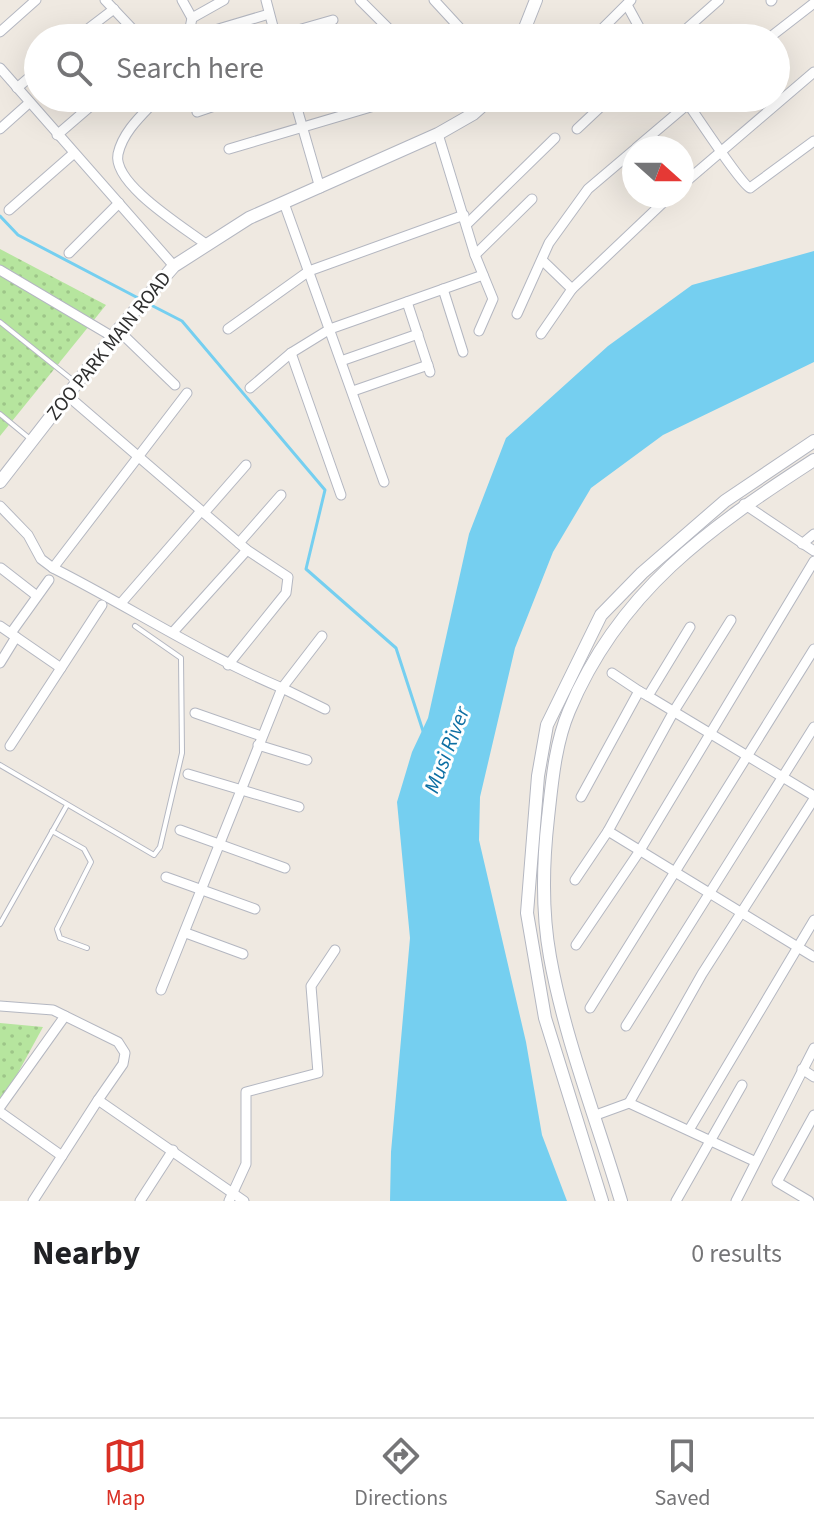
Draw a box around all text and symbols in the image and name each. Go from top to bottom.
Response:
search box [24,24,790,112]
icon: search [52,46,96,90]
text: Search here [116,47,264,90]
north arrow [622,136,694,208]
street label: ZOO PARK MAIN ROAD [40,266,178,426]
water label: Musi River [416,701,479,798]
text: Nearby [32,1229,140,1278]
text: 0 results [691,1235,782,1272]
tab: Map [103,1434,147,1514]
tab: Directions [354,1434,447,1514]
tab: Saved [654,1434,711,1514]

